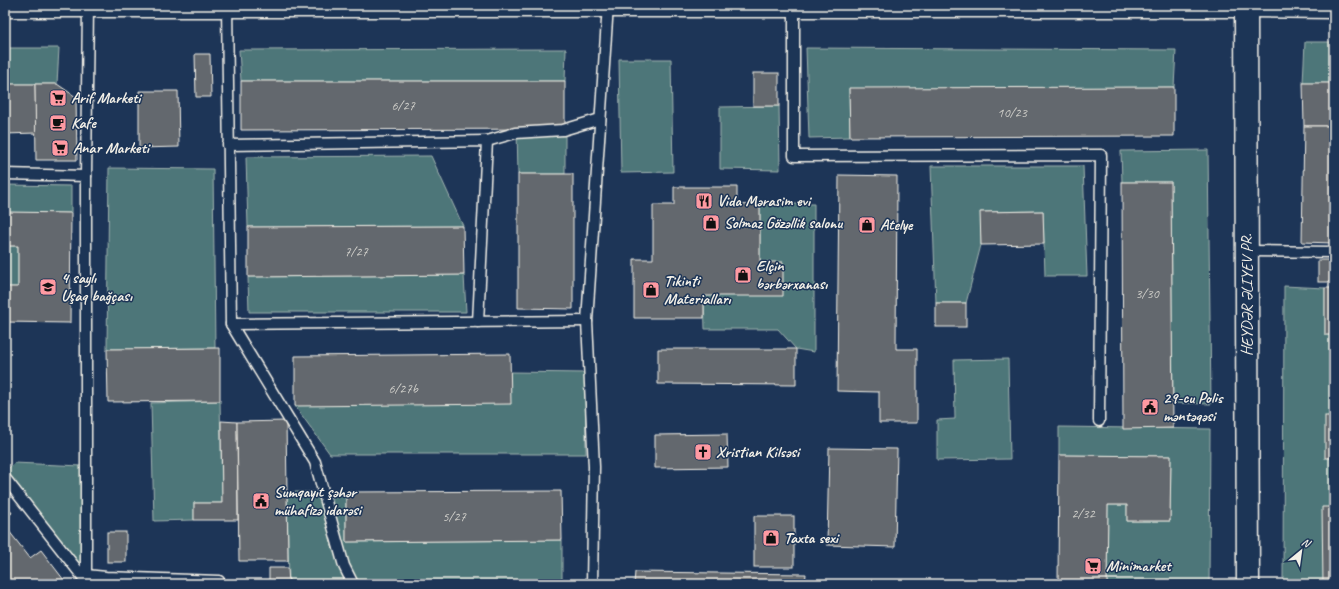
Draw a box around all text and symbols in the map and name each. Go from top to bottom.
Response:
supermarket icon: Arif Marketi [48,88,68,108]
place label: Arif Marketi [71,88,142,108]
house number: 6/27 [391,97,415,114]
house number: 10/23 [997,104,1029,121]
cafe icon: Kafe [48,113,68,133]
place label: Kafe [71,113,97,133]
supermarket icon: Anar Marketi [50,138,70,158]
place label: Anar Marketi [73,138,151,158]
restaurant icon: Vida Mərasim evi [694,191,714,211]
place label: Vida Mərasim evi [717,191,812,211]
shop icon: Solmaz Gözəllik salonu [701,213,721,233]
place label: Solmaz Gözəllik salonu [724,213,843,233]
shop icon: Atelye [857,215,877,235]
place label: Atelye [880,215,914,235]
street label: HEYDƏR ƏLIYEV PR. [1237,233,1257,356]
house number: 7/27 [344,243,368,260]
place label: Elçin bərbərxanası [756,256,828,294]
shop icon: Elçin bərbərxanası [733,265,753,285]
place label: 4 saylı Uşaq bağçası [61,268,133,306]
place label: Tikinti Materialları [664,271,731,309]
school or university icon: 4 saylı Uşaq bağçası [38,277,58,297]
shop icon: Tikinti Materialları [641,280,661,300]
house number: 3/30 [1135,285,1160,302]
house number: 6/27b [388,380,419,397]
place label: 29-cu Polis məntəqəsi [1163,388,1224,426]
public building icon: 29-cu Polis məntəqəsi [1140,397,1160,417]
church icon: Xristian Kilsəsi [693,442,713,462]
place label: Xristian Kilsəsi [716,442,801,462]
place label: Sumqayıt şəhər mühafizə idarəsi [274,482,363,520]
public building icon: Sumqayıt şəhər mühafizə idarəsi [251,491,271,511]
house number: 2/32 [1071,505,1096,522]
house number: 5/27 [442,508,466,525]
shop icon: Taxta sexi [761,528,781,548]
place label: Taxta sexi [784,528,840,548]
north arrow [1281,531,1321,571]
text: N [1299,534,1314,551]
supermarket icon: Minimarket [1083,556,1103,576]
place label: Minimarket [1106,556,1172,576]

